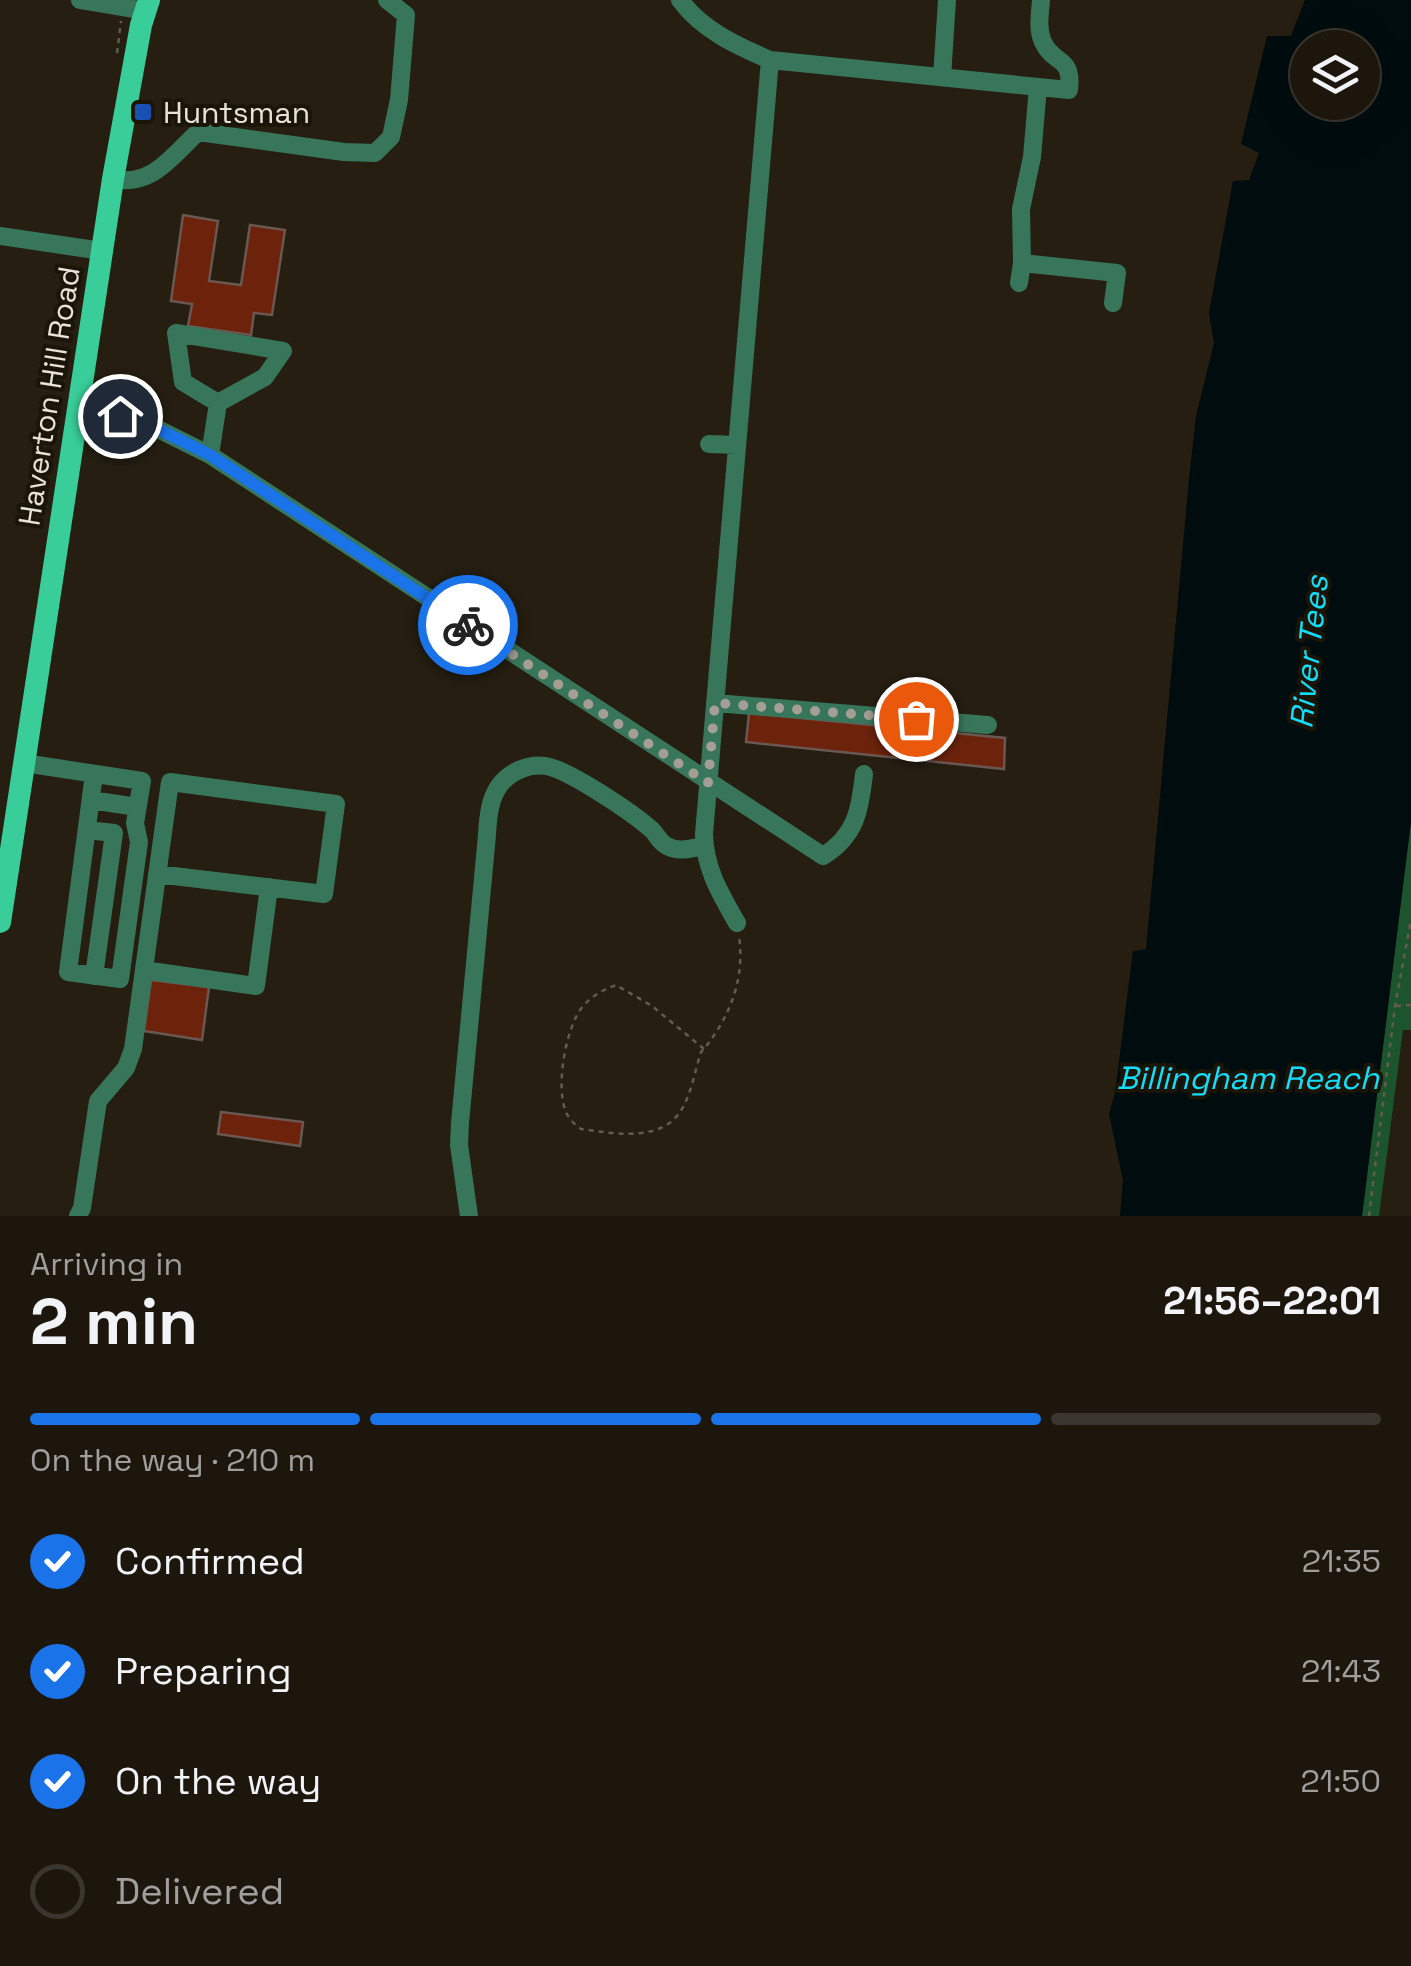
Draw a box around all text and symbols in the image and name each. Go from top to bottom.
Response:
map controls [1290,30,1380,120]
button: layers [1290,30,1380,120]
place label: Huntsman [163,93,310,132]
marker: Huntsman [132,101,154,123]
street label: Haverton Hill Road [9,264,89,528]
pin [78,374,163,459]
icon: home [93,389,148,444]
water label: River Tees [1281,573,1337,730]
courier [418,575,518,675]
icon: bike [441,598,496,653]
pin [874,677,959,762]
icon: bag [889,692,944,747]
water label: Billingham Reach [1117,1058,1381,1098]
text: Arriving in [30,1244,183,1284]
text: 21:56–22:01 [1163,1277,1381,1325]
text: 2 min [30,1280,198,1363]
text: On the way · 210 m [30,1440,315,1480]
icon: check [30,1534,85,1589]
text: Confirmed [115,1537,305,1585]
text: 21:35 [1302,1541,1381,1581]
icon: check [30,1644,85,1699]
text: Preparing [115,1647,292,1695]
text: 21:43 [1301,1651,1381,1691]
icon: check [30,1754,85,1809]
text: On the way [115,1757,321,1805]
text: 21:50 [1301,1761,1381,1801]
text: Delivered [115,1867,284,1915]

